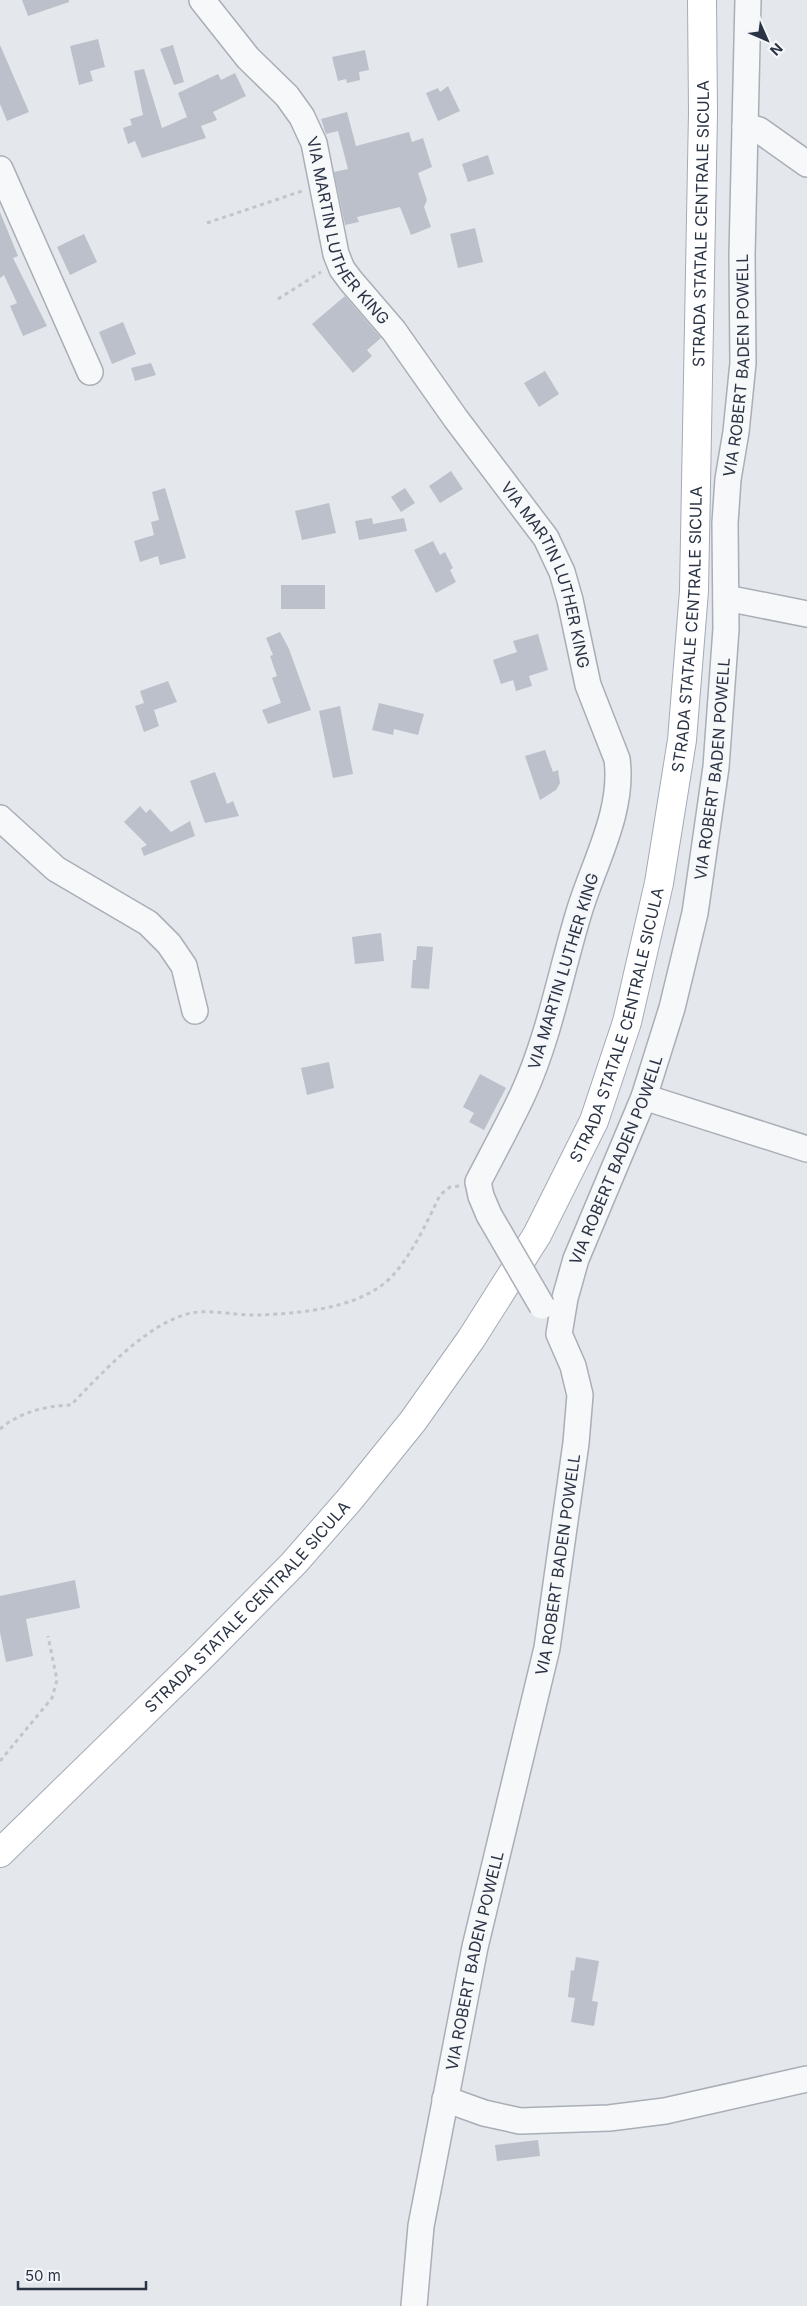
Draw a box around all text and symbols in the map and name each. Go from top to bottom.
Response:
north arrow [742,15,792,65]
text: N [767,40,786,59]
street label: STRADA STATALE CENTRALE SICULA [688,80,713,367]
street label: VIA MARTIN LUTHER KING [302,133,394,328]
street label: VIA ROBERT BADEN POWELL [719,254,754,478]
street label: VIA MARTIN LUTHER KING [497,478,594,670]
street label: STRADA STATALE CENTRALE SICULA [667,486,706,774]
street label: VIA ROBERT BADEN POWELL [690,657,734,881]
street label: VIA MARTIN LUTHER KING [524,870,602,1072]
street label: STRADA STATALE CENTRALE SICULA [565,885,668,1166]
street label: VIA ROBERT BADEN POWELL [565,1053,667,1267]
street label: VIA ROBERT BADEN POWELL [531,1453,584,1678]
street label: STRADA STATALE CENTRALE SICULA [140,1497,354,1717]
street label: VIA ROBERT BADEN POWELL [441,1849,508,2072]
scale bar [18,2258,145,2290]
text: 50 m [25,2266,61,2285]

